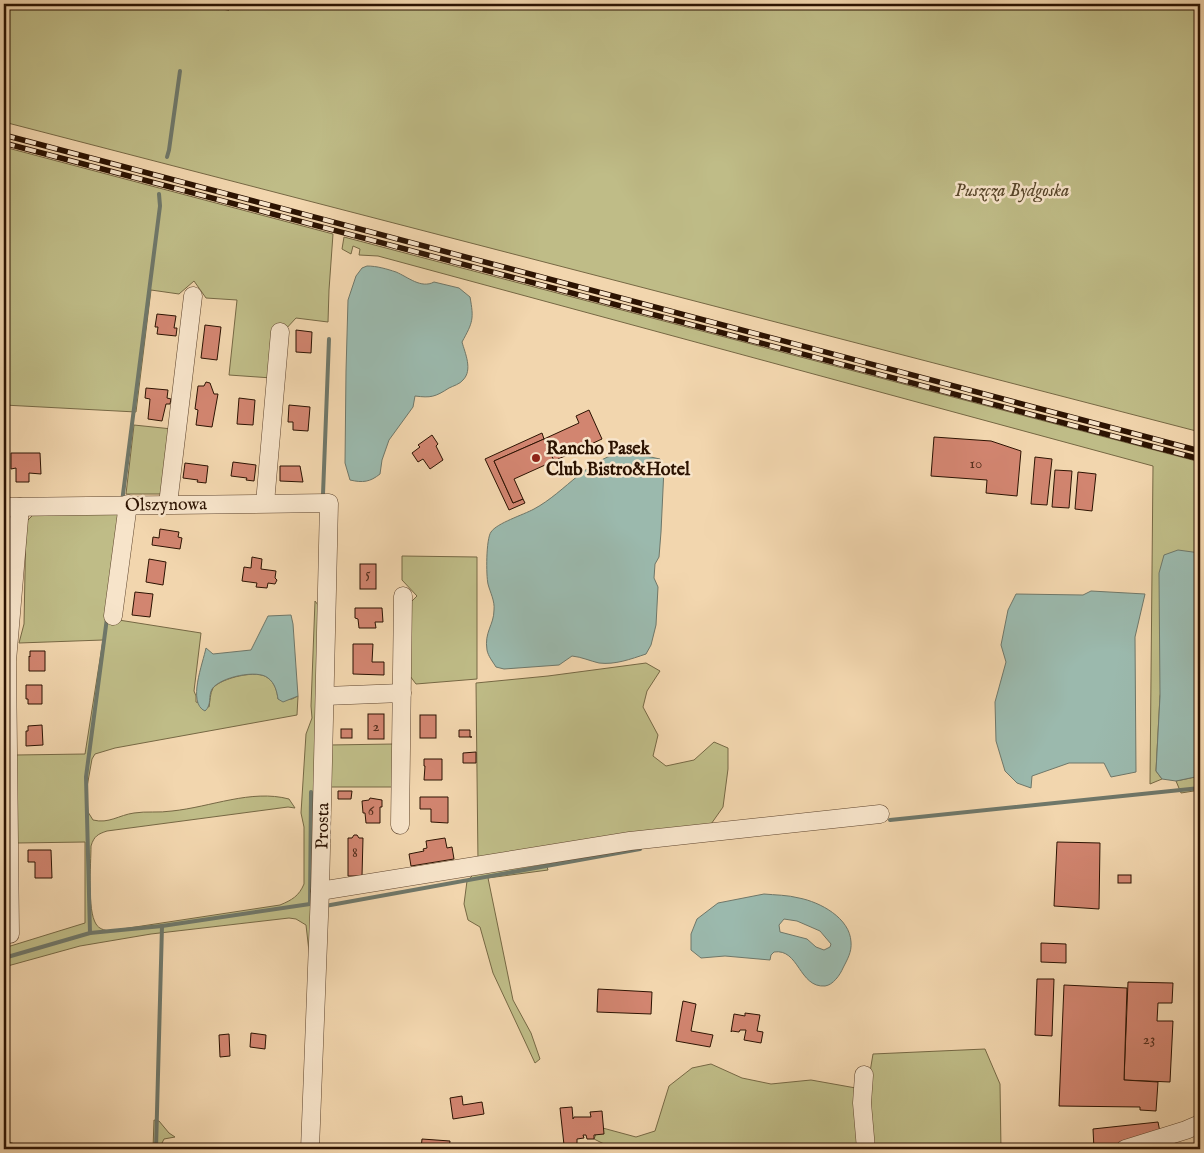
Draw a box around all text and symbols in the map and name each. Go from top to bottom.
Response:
park label: Puszcza Bydgoska [955,180,1069,203]
place label: Rancho Pasek Club Bistro&Hotel [546,438,691,482]
marker: Rancho Pasek Club Bistro&Hotel [530,452,542,464]
house number: 10 [970,454,982,473]
street label: Olszynowa [125,493,207,518]
house number: 5 [365,564,371,583]
house number: 2 [372,717,380,736]
house number: 6 [368,801,375,820]
street label: Prosta [312,802,335,850]
house number: 8 [352,843,358,862]
house number: 23 [1143,1030,1155,1049]

